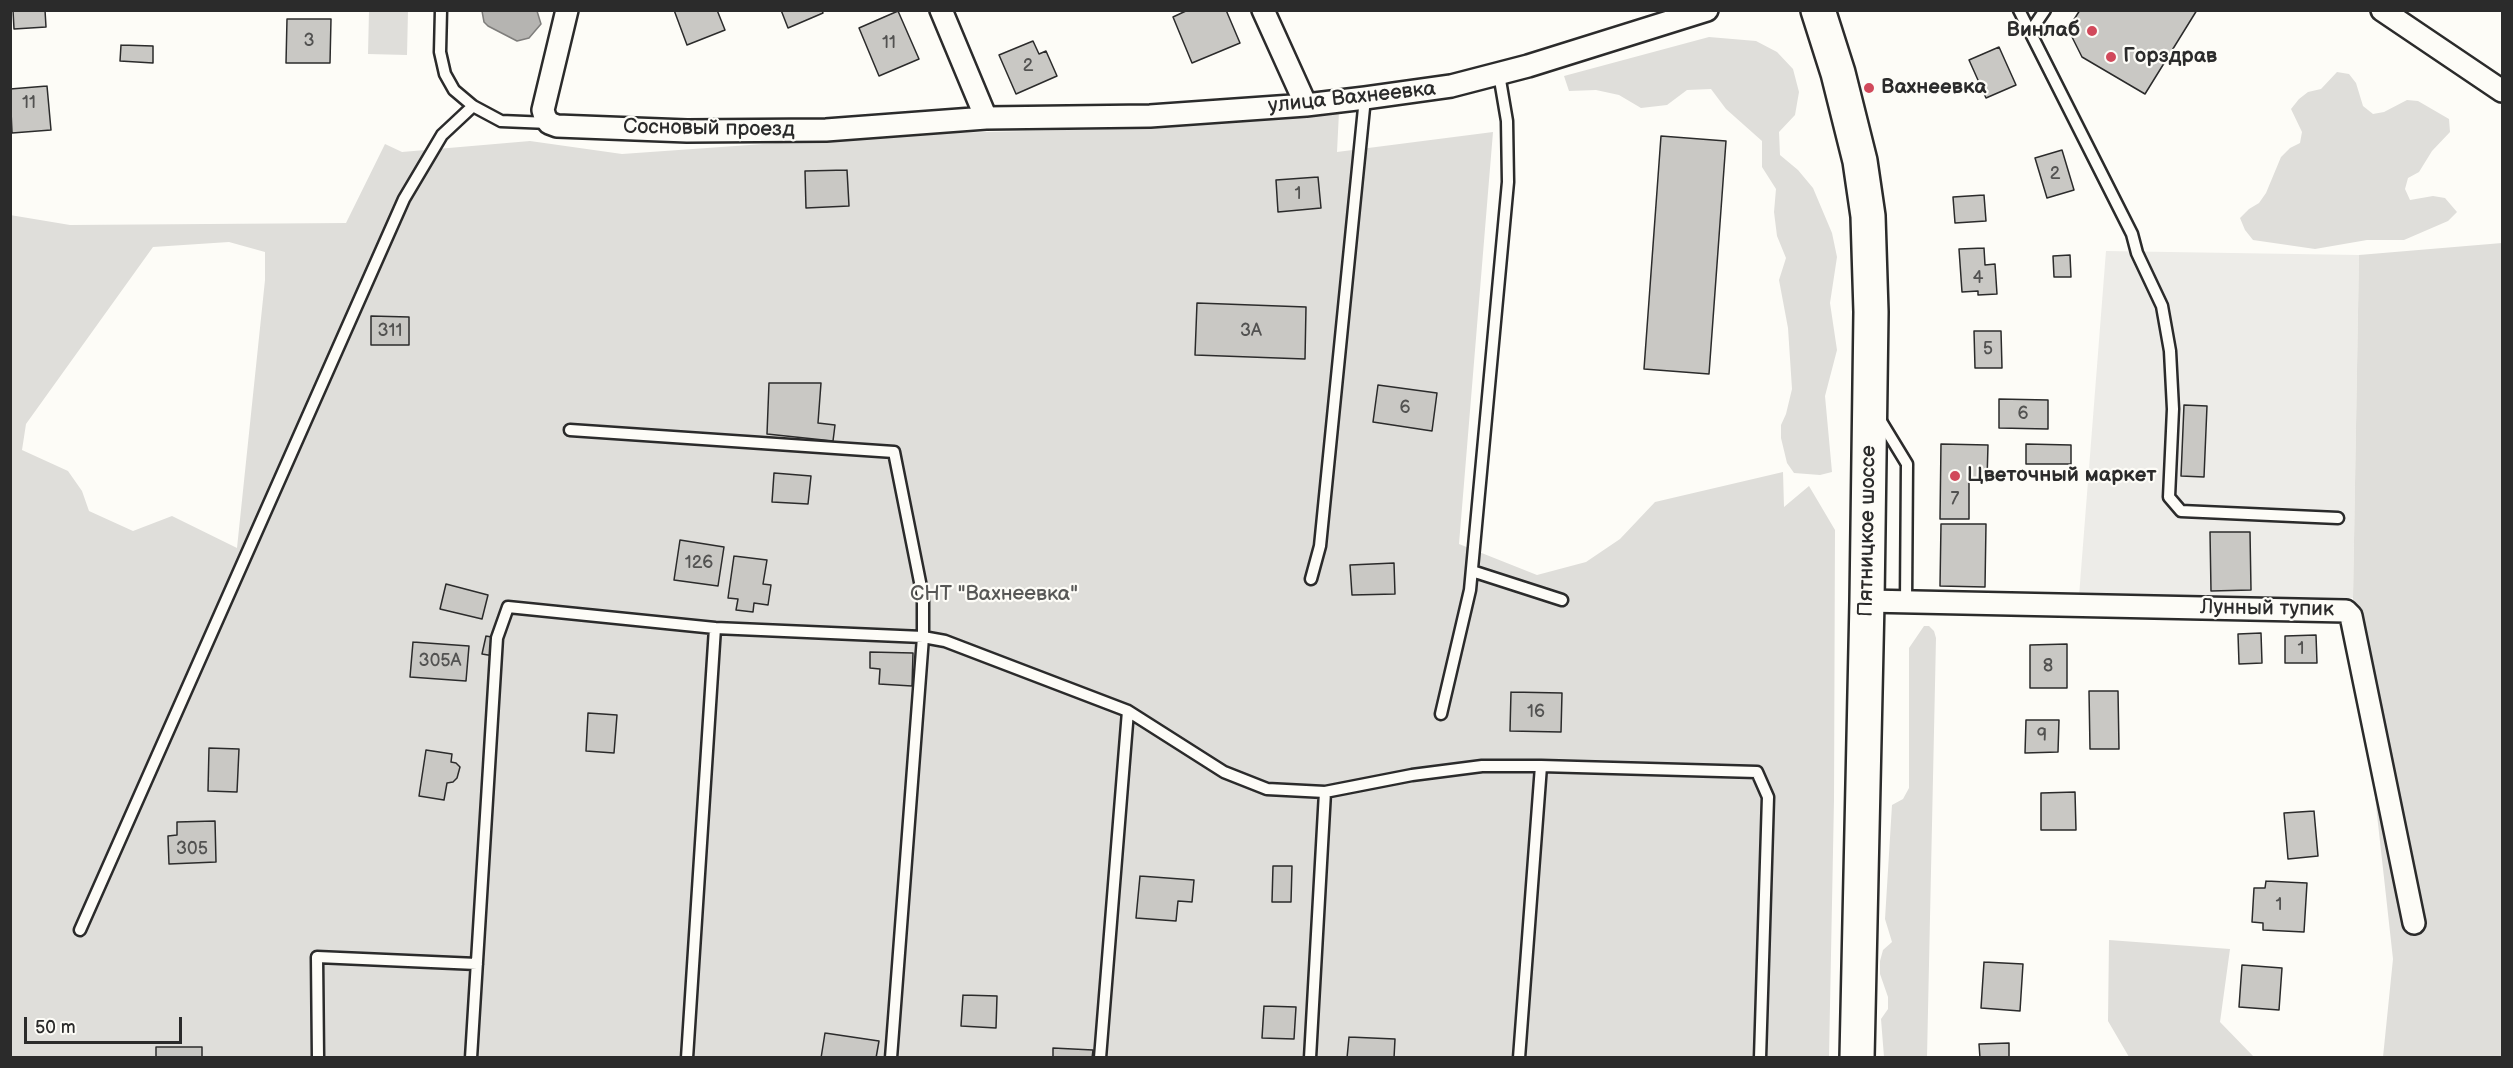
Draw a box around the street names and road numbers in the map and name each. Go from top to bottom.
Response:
street label: улица Вахнеевка [1267,77,1437,119]
street label: Сосновый проезд [623,115,795,143]
street label: Пятницкое шоссе [1854,445,1882,617]
street label: Лунный тупик [2200,595,2334,623]

